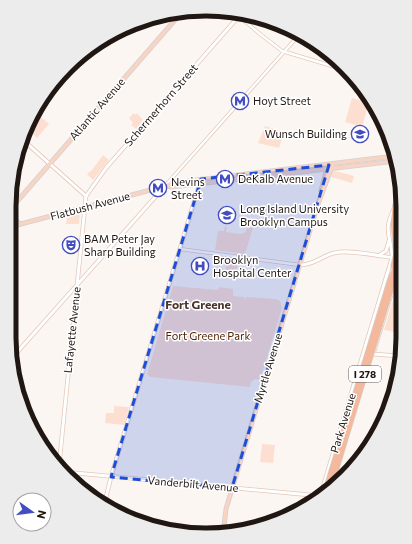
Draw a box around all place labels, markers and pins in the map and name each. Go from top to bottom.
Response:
metro station icon: Hoyt Street [230,91,250,111]
place label: Hoyt Street [253,94,312,107]
school or university icon: Wunsch Building [350,124,370,144]
place label: Wunsch Building [265,127,347,140]
metro station icon: DeKalb Avenue [215,169,235,189]
place label: DeKalb Avenue [238,172,313,185]
place label: Nevins Street [171,175,205,201]
metro station icon: Nevins Street [148,178,168,198]
place label: Long Island University Brooklyn Campus [240,202,350,228]
school or university icon: Long Island University Brooklyn Campus [217,205,237,225]
place label: BAM Peter Jay Sharp Building [84,232,156,258]
theatre icon: BAM Peter Jay Sharp Building [61,235,81,255]
place label: Brooklyn Hospital Center [213,253,292,279]
hospital icon: Brooklyn Hospital Center [190,256,210,276]

